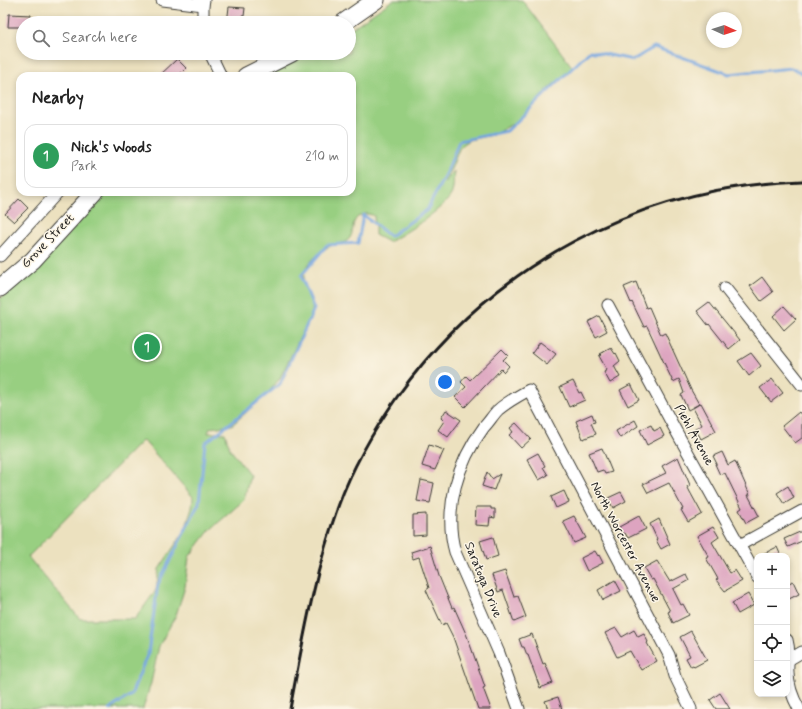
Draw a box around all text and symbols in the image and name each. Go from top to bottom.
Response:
north arrow [706,12,742,48]
search box [16,16,356,60]
icon: search [30,27,52,49]
text: Search here [62,28,138,48]
text: Nearby [32,87,84,109]
text: Nick's Woods [71,138,152,158]
text: 1 [43,148,49,165]
text: 210 m [305,148,339,165]
text: Park [71,158,97,175]
street label: Grove Street [18,210,78,272]
pin: 1 [134,332,160,362]
your location [435,372,455,392]
street label: Piehl Avenue [670,401,718,469]
street label: North Worcester Avenue [586,479,664,605]
street label: Saratoga Drive [460,540,506,620]
map controls [754,553,790,697]
button: + [754,553,790,589]
button: − [754,589,790,625]
button: locate [754,625,790,661]
button: layers [754,661,790,697]

